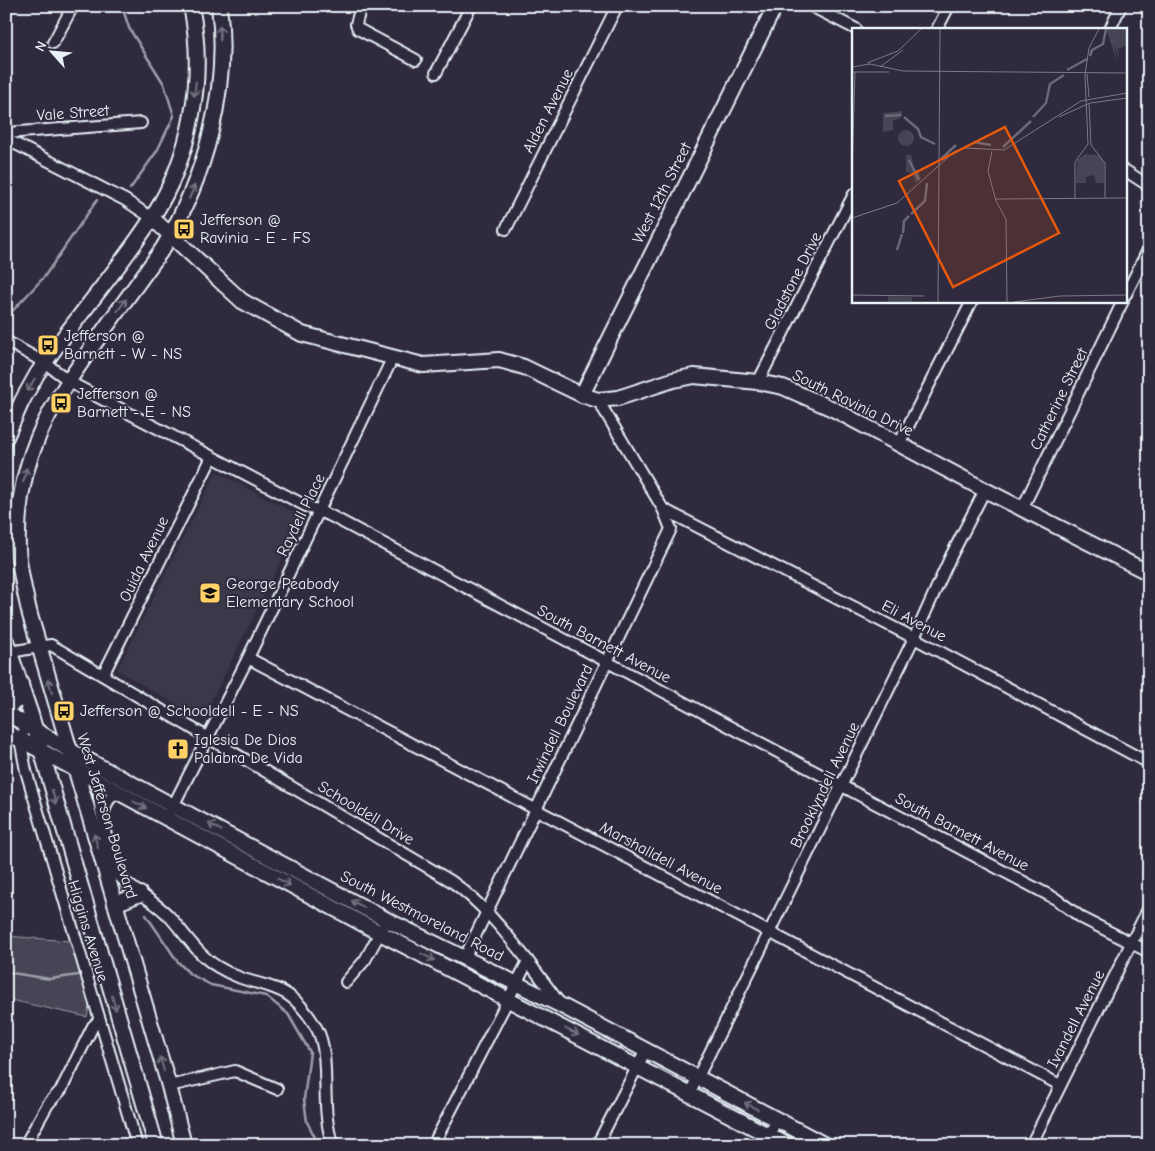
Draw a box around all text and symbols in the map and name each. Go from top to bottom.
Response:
one-way arrow [216,26,225,42]
north arrow [28,28,78,78]
inset map [852,28,1128,302]
text: N [31,38,51,54]
street label: Alden Avenue [519,66,577,156]
one-way arrow [190,81,200,97]
street label: Vale Street [36,101,110,125]
street label: West 12th Street [629,139,695,246]
one-way arrow [187,185,197,200]
place label: Jefferson @ Ravinia - E - FS [200,211,311,247]
bus stop icon: Jefferson @ Ravinia - E - FS [172,217,196,241]
street label: Gladstone Drive [761,229,825,333]
one-way arrow [117,298,127,312]
place label: Jefferson @ Barnett - W - NS [64,327,182,363]
bus stop icon: Jefferson @ Barnett - W - NS [36,333,60,357]
street label: Catherine Street [1026,345,1092,453]
street label: South Ravinia Drive [790,366,916,440]
one-way arrow [26,377,36,392]
place label: Jefferson @ Barnett - E - NS [77,385,191,421]
bus stop icon: Jefferson @ Barnett - E - NS [49,391,73,415]
one-way arrow [21,468,30,484]
street label: Raydell Place [273,471,329,559]
street label: Ouida Avenue [116,513,172,605]
place label: George Peabody Elementary School [226,575,354,611]
school or university icon: George Peabody Elementary School [198,581,222,605]
street label: Eli Avenue [878,596,950,646]
street label: South Barnett Avenue [534,601,674,687]
street label: Irwindell Boulevard [523,661,597,787]
one-way arrow [45,678,54,694]
bus stop icon: Jefferson @ Schooldell - E - NS [52,699,76,723]
place label: Jefferson @ Schooldell - E - NS [80,702,299,720]
street label: Brooklyndell Avenue [787,719,863,851]
street label: West Jefferson Boulevard [73,731,141,901]
place label: Iglesia De Dios Palabra De Vida [194,731,303,767]
church icon: Iglesia De Dios Palabra De Vida [166,737,190,761]
street label: Schooldell Drive [315,777,417,849]
one-way arrow [49,788,59,804]
street label: South Barnett Avenue [892,789,1032,875]
one-way arrow [133,801,147,811]
street label: Marshalldell Avenue [597,818,725,898]
one-way arrow [208,822,222,832]
one-way arrow [90,834,100,850]
street label: South Westmoreland Road [337,867,507,965]
street label: Higgins Avenue [64,878,112,984]
one-way arrow [276,878,291,887]
one-way arrow [351,899,366,908]
one-way arrow [420,953,435,962]
street label: Ivandell Avenue [1044,967,1108,1071]
one-way arrow [110,995,120,1011]
one-way arrow [564,1028,579,1037]
one-way arrow [156,1056,166,1072]
one-way arrow [744,1101,759,1111]

